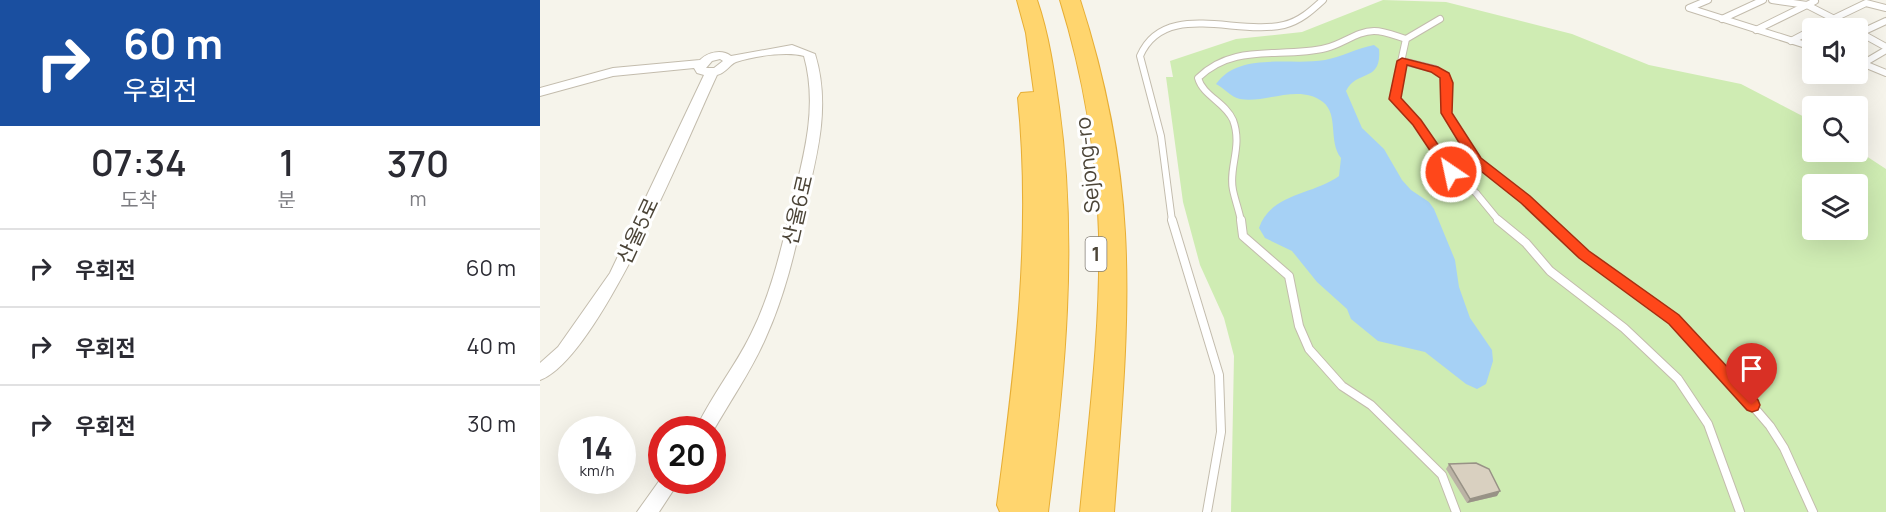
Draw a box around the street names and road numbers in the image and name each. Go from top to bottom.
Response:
street label: Sejong-ro [1068,116,1106,215]
street label: 산울6로 [775,172,819,248]
street label: 산울5로 [610,193,665,268]
road number: 1 [1086,237,1106,271]

